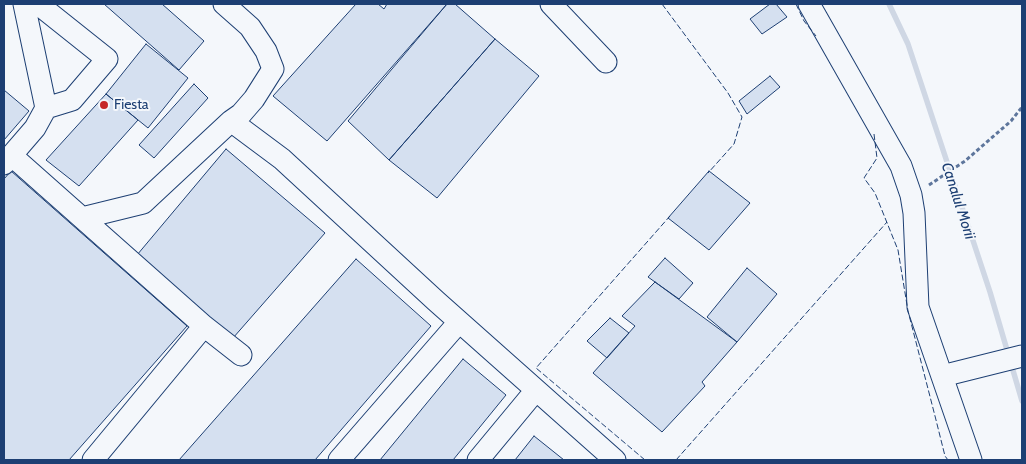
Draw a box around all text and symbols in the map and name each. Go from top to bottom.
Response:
place label: Fiesta [114,97,149,113]
marker: Fiesta [98,99,110,111]
water label: Canalul Morii [937,160,979,242]

